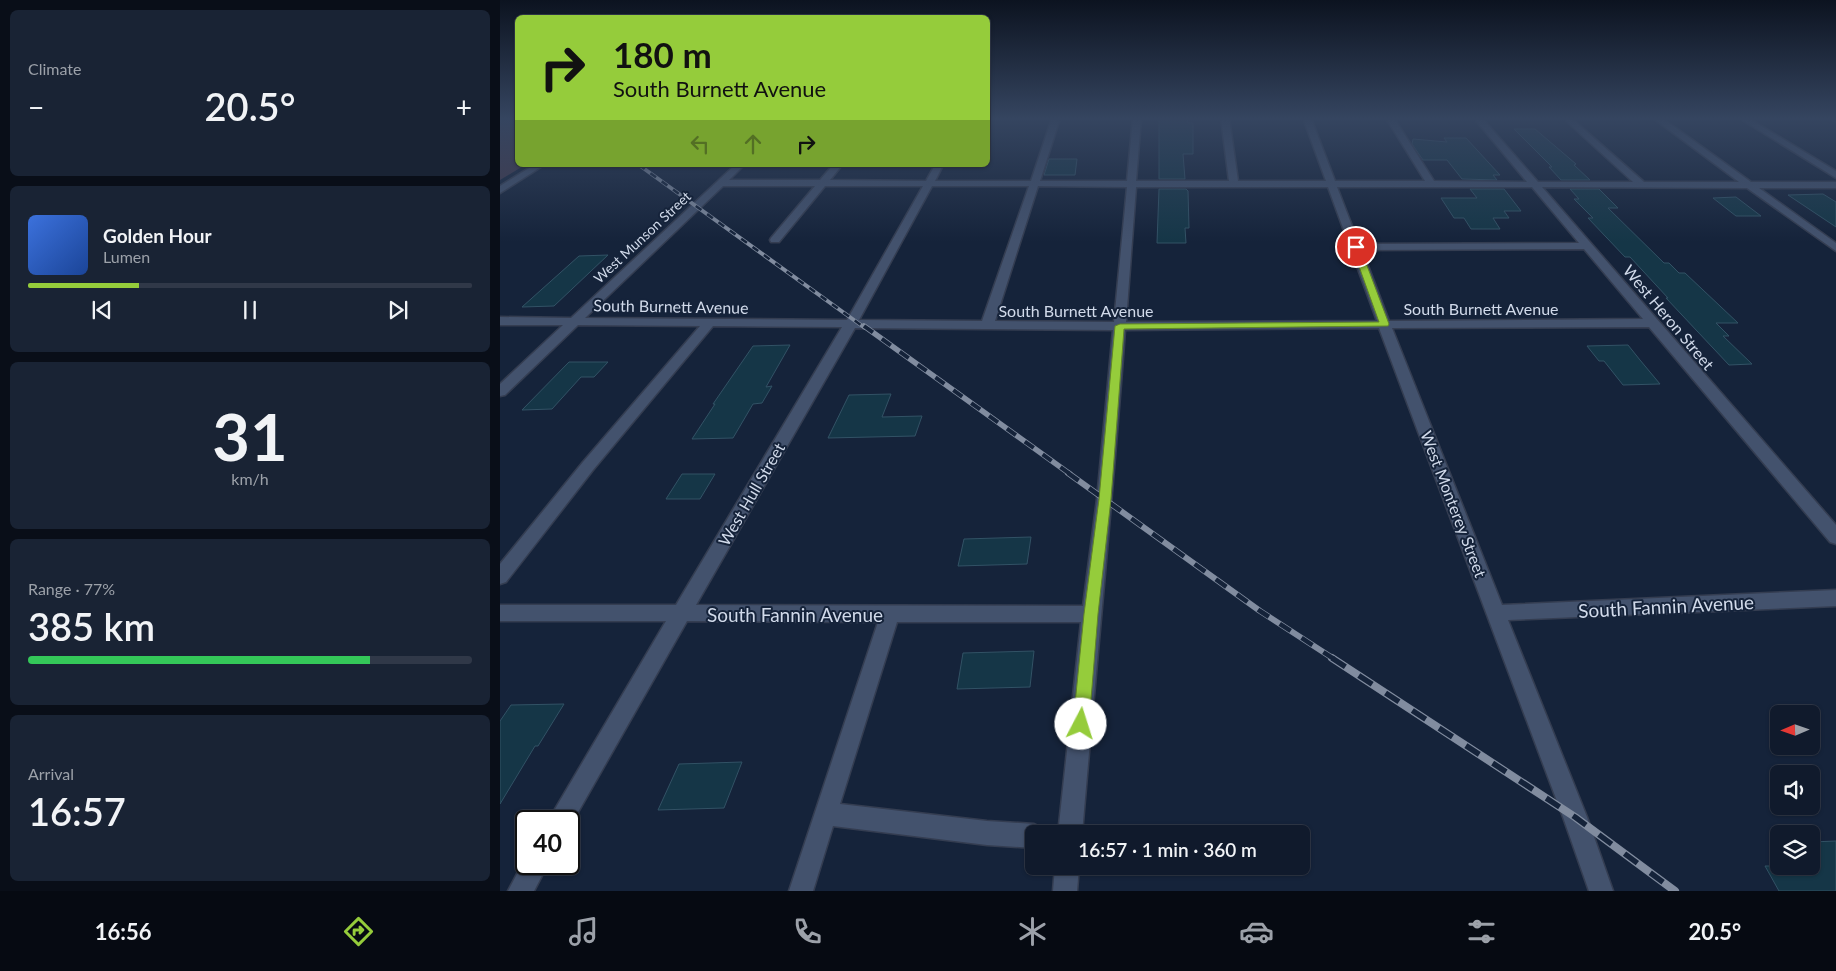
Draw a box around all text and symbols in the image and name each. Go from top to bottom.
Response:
text: 180 m [613,33,712,75]
icon: right [530,35,595,100]
text: Climate [28,59,81,78]
text: South Burnett Avenue [613,75,826,102]
text: 20.5° [205,83,295,129]
text: − [28,90,44,124]
text: + [456,90,472,124]
icon: left [686,130,714,158]
icon: ahead [739,130,767,158]
icon: right [792,130,820,158]
street label: West Munson Street [590,188,694,286]
text: Golden Hour [103,224,212,247]
pin [1335,226,1377,268]
icon: arrive [1342,233,1370,261]
text: Lumen [103,247,150,266]
street label: West Heron Street [1620,261,1719,373]
street label: South Burnett Avenue [593,295,749,317]
icon: previous [88,296,116,324]
icon: pause [236,296,264,324]
icon: next [384,296,412,324]
street label: South Burnett Avenue [1403,299,1559,318]
street label: South Burnett Avenue [998,301,1154,320]
text: 31 [212,397,288,475]
street label: West Monterey Street [1417,428,1491,580]
street label: West Hull Street [714,439,788,549]
text: km/h [231,469,269,488]
text: Range · 77% [28,579,115,598]
street label: South Fannin Avenue [1577,590,1755,622]
text: 385 km [28,603,155,649]
street label: South Fannin Avenue [707,603,883,626]
position arrow [1054,697,1106,749]
north arrow [1770,705,1820,755]
map controls [1770,705,1820,875]
text: Arrival [28,764,74,783]
button: sound [1770,765,1820,815]
text: 16:57 [28,788,126,834]
speed limit sign: 40 [515,810,580,875]
button: layers [1770,825,1820,875]
text: 16:57 · 1 min · 360 m [1078,838,1257,861]
icon: directions [341,914,376,949]
icon: music [566,914,601,949]
icon: phone [790,914,825,949]
icon: climate [1015,914,1050,949]
icon: car [1239,914,1274,949]
icon: filters [1464,914,1499,949]
text: 16:56 [95,918,152,945]
text: 20.5° [1689,918,1741,945]

